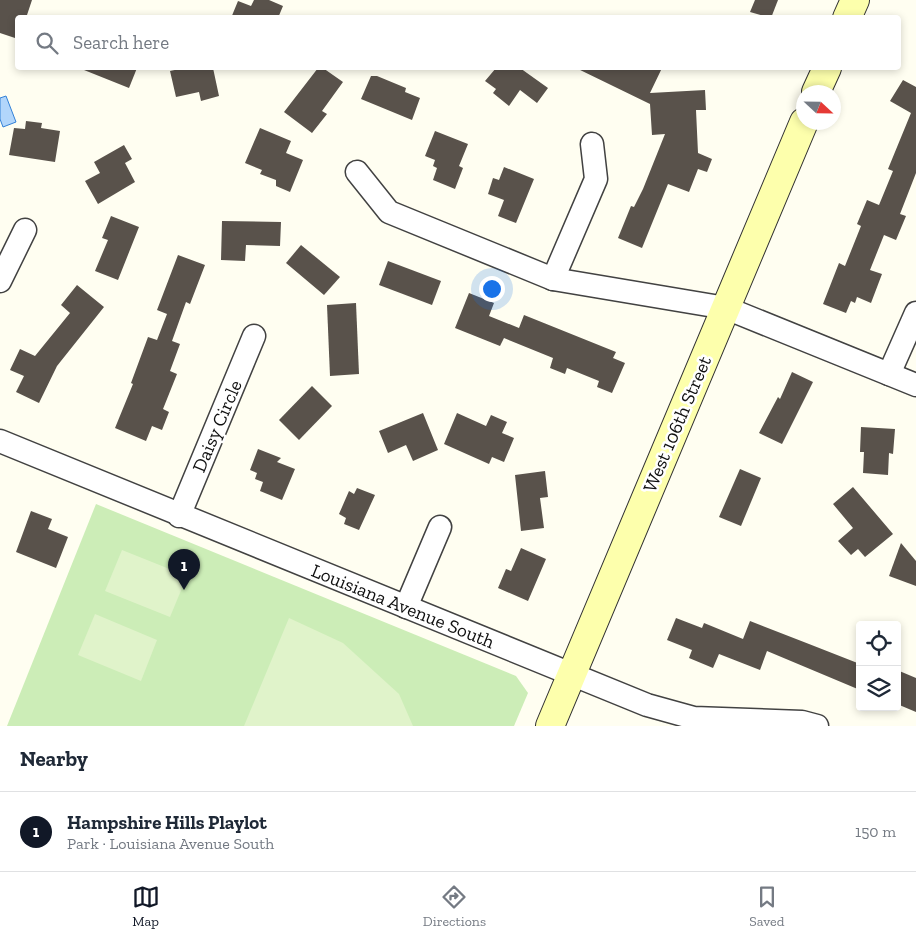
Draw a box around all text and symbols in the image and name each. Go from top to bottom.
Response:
search box [15,15,901,70]
icon: search [33,29,61,57]
text: Search here [73,31,169,54]
north arrow [796,85,841,130]
your location [479,276,505,302]
street label: West 106th Street [638,352,716,496]
street label: Daisy Circle [187,376,247,476]
pin: 1 [168,549,200,590]
street label: Louisiana Avenue South [308,559,498,653]
map controls [856,621,901,711]
button: locate [856,621,901,666]
button: layers [856,666,901,711]
text: Nearby [20,746,88,771]
text: Hampshire Hills Playlot [67,811,267,834]
text: 1 [33,822,39,841]
text: 150 m [855,822,896,841]
text: Park · Louisiana Avenue South [67,834,274,853]
tab: Map [132,883,160,930]
tab: Directions [423,883,486,930]
tab: Saved [749,883,784,930]

